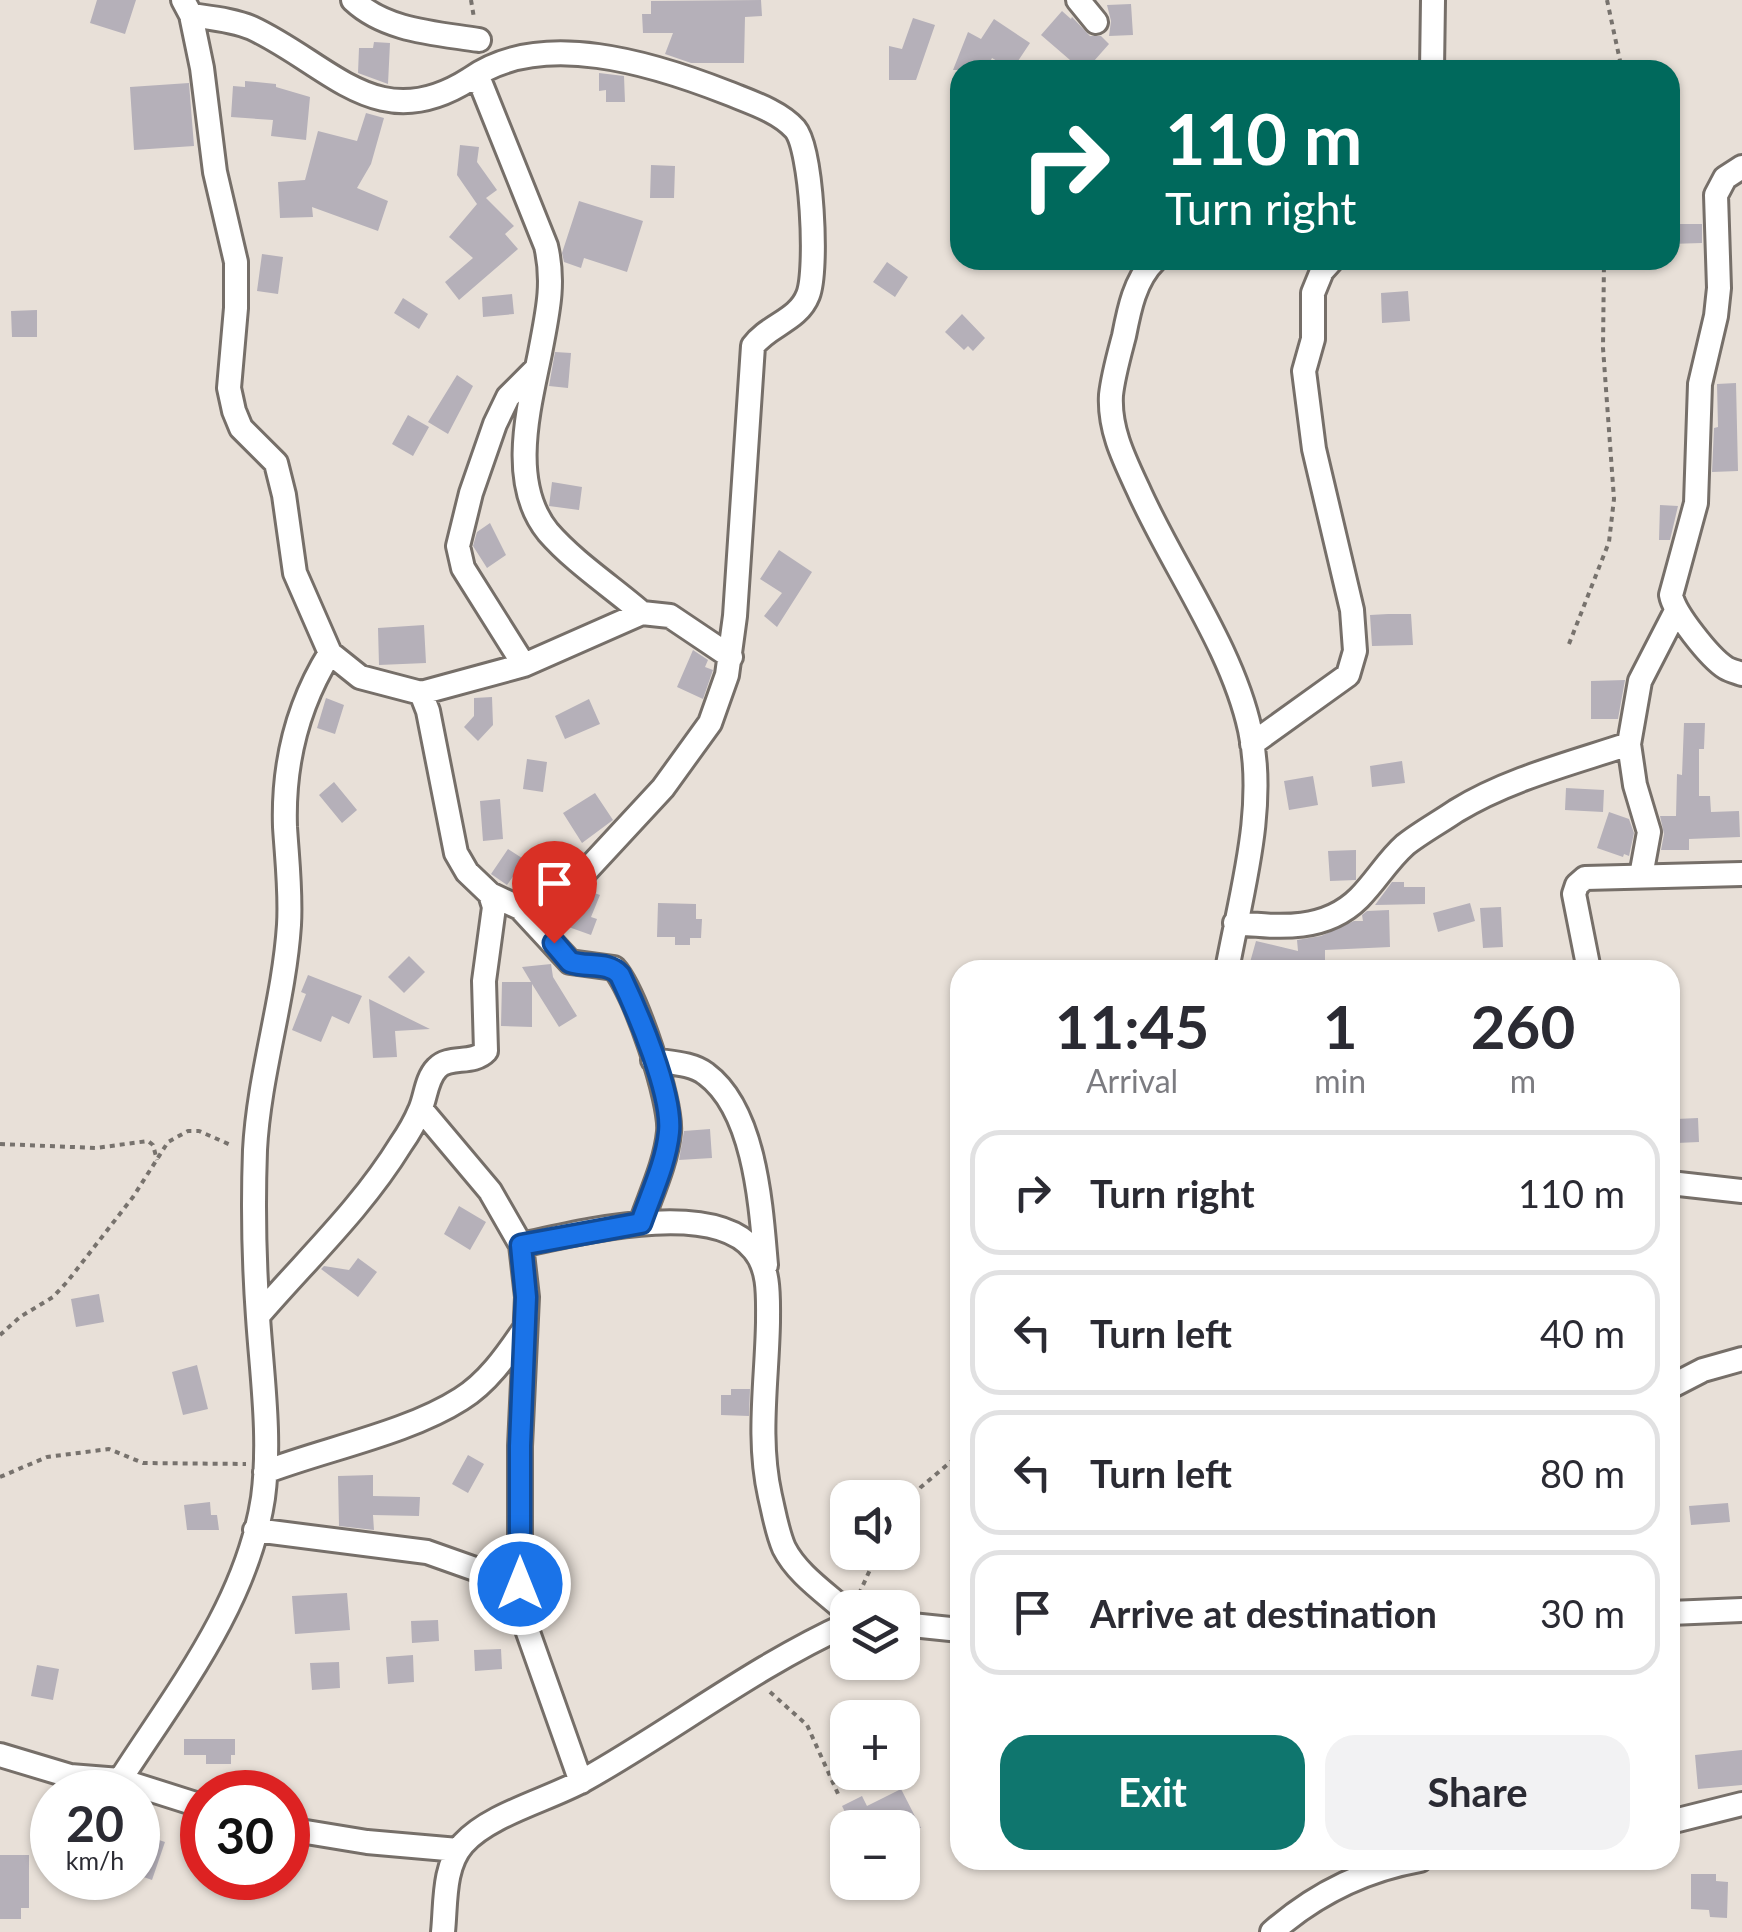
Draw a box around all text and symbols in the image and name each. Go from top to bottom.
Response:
text: 110 m [1165,96,1362,180]
icon: right [1000,100,1130,230]
text: Turn right [1165,181,1356,235]
pin [512,841,597,944]
icon: arrive [527,856,582,911]
text: 11:45 [1055,990,1209,1062]
text: 1 [1323,990,1358,1062]
text: 260 [1471,990,1575,1062]
text: Arrival [1086,1061,1178,1100]
text: min [1314,1061,1366,1100]
text: m [1510,1061,1536,1100]
icon: right [1005,1165,1060,1220]
text: Turn right [1090,1170,1255,1216]
text: 110 m [1518,1170,1625,1216]
icon: left [1005,1305,1060,1360]
text: Turn left [1090,1310,1232,1356]
text: 40 m [1540,1310,1625,1356]
icon: left [1005,1445,1060,1500]
text: Turn left [1090,1450,1232,1496]
text: 80 m [1540,1450,1625,1496]
map controls [830,1480,920,1900]
button: sound [830,1480,920,1570]
position arrow [468,1532,572,1636]
icon: arrive [1005,1585,1060,1640]
button: layers [830,1590,920,1680]
text: Arrive at destination [1090,1590,1437,1636]
text: 30 m [1540,1590,1625,1636]
button: + [830,1700,920,1790]
button: Exit [1000,1735,1305,1850]
button: Share [1325,1735,1630,1850]
speed limit sign: 30 [180,1770,310,1900]
text: 20 [66,1793,124,1853]
button: − [830,1810,920,1900]
text: km/h [66,1845,124,1875]

